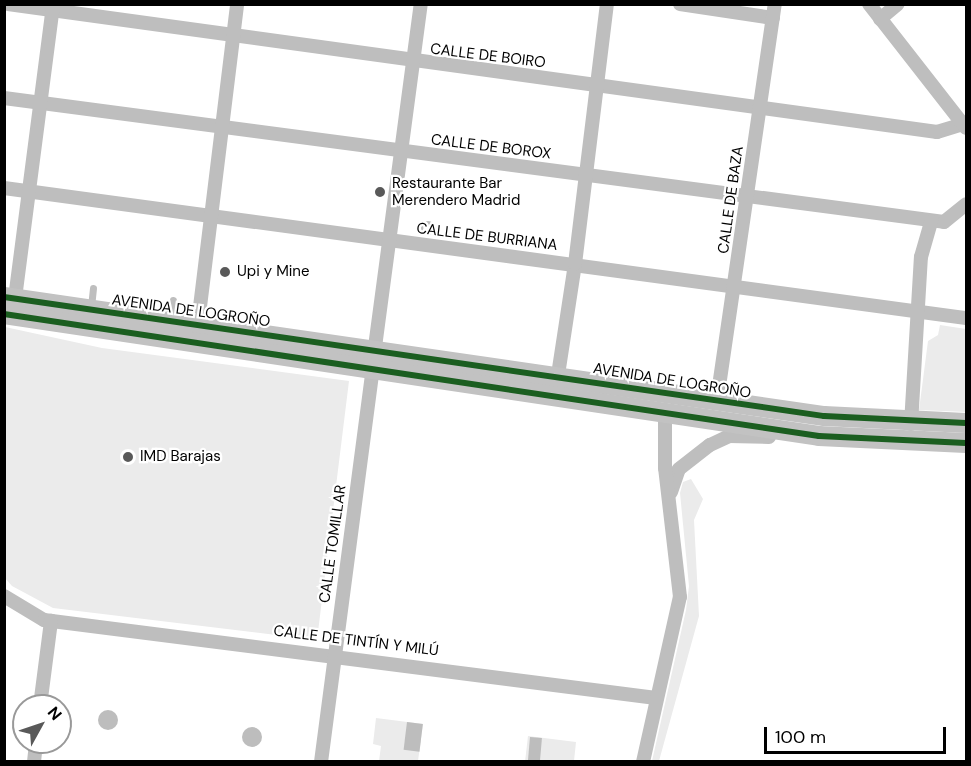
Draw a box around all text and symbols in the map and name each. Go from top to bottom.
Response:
street label: CALLE DE BOIRO [429,40,547,72]
street label: CALLE DE BOROX [430,131,552,163]
street label: CALLE DE BAZA [715,145,747,255]
place label: Restaurante Bar Merendero Madrid [392,174,520,209]
marker: Restaurante Bar Merendero Madrid [373,185,387,199]
street label: CALLE DE BURRIANA [415,219,559,255]
place label: Upi y Mine [237,263,309,281]
marker: Upi y Mine [218,265,232,279]
street label: AVENIDA DE LOGROÑO [111,291,271,331]
street label: AVENIDA DE LOGROÑO [592,360,752,402]
place label: IMD Barajas [140,448,221,466]
marker: IMD Barajas [121,450,135,464]
street label: CALLE TOMILLAR [316,484,350,604]
street label: CALLE DE TINTÍN Y MILÚ [272,622,440,660]
north arrow [12,694,72,754]
text: N [43,702,66,725]
scale bar [767,715,948,753]
text: 100 m [775,725,826,749]

